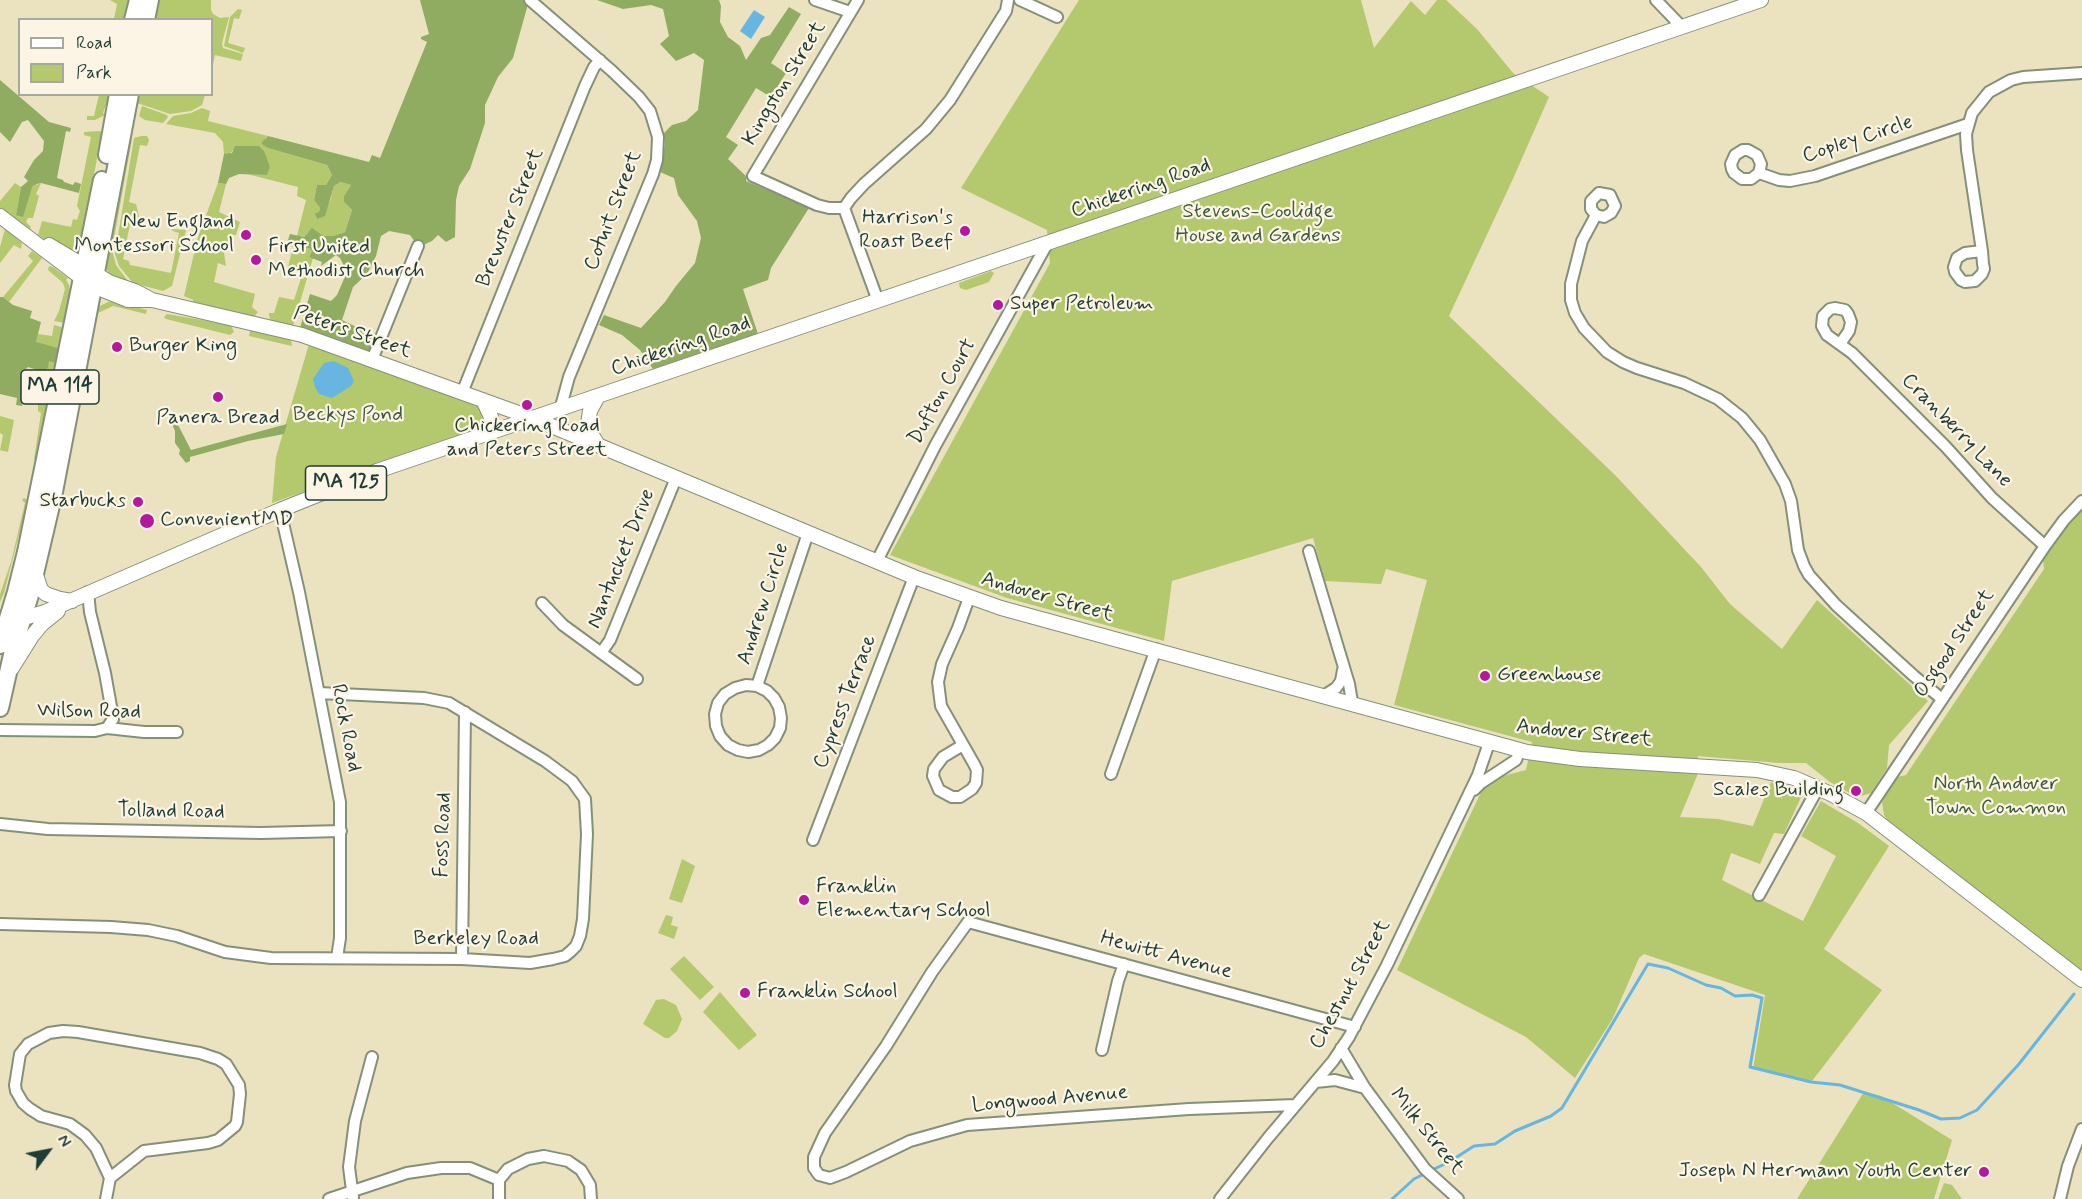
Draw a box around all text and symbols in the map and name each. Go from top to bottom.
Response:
street label: Kingston Street [738,17,832,151]
legend [18,18,213,96]
text: Road [76,31,112,55]
text: Park [76,61,112,85]
street label: Copley Circle [1800,110,1916,170]
street label: Brewster Street [472,145,550,291]
street label: Cotuit Street [580,148,648,274]
street label: Chickering Road [1068,153,1214,225]
park label: Stevens-Coolidge House and Gardens [1175,200,1341,250]
place label: Harrison's Roast Beef [859,206,953,256]
place label: New England Montessori School [74,210,234,260]
marker: Harrison's Roast Beef [958,224,972,238]
marker: New England Montessori School [239,228,253,242]
place label: First United Methodist Church [268,235,425,285]
marker: First United Methodist Church [249,253,263,267]
place label: Super Petroleum [1010,292,1154,318]
marker: Super Petroleum [991,298,1005,312]
street label: Peters Street [290,301,414,365]
street label: Chickering Road [608,311,754,383]
place label: Burger King [129,334,237,360]
street label: Dufton Court [904,335,982,449]
marker: Burger King [110,340,124,354]
street label: Cranberry Lane [1895,369,2017,493]
road number: MA 114 [21,370,99,404]
marker: Panera Bread [211,390,225,404]
marker: Chickering Road and Peters Street [520,398,534,412]
park label: Beckys Pond [293,403,403,429]
place label: Panera Bread [156,406,280,432]
place label: Chickering Road and Peters Street [447,414,607,464]
road number: MA 125 [306,466,386,500]
street label: Nantucket Drive [583,486,661,632]
place label: Starbucks [39,489,126,515]
marker: Starbucks [131,495,145,509]
place label: ConvenientMD [160,508,293,534]
marker: ConvenientMD [138,512,156,530]
street label: Andrew Circle [732,540,796,668]
street label: Andover Street [978,567,1116,629]
street label: Osgood Street [1909,585,2001,703]
street label: Cypress Terrace [809,632,883,772]
place label: Greenhouse [1497,663,1601,689]
marker: Greenhouse [1478,669,1492,683]
street label: Rock Road [324,682,366,774]
street label: Wilson Road [37,698,141,726]
street label: Andover Street [1515,714,1653,754]
park label: North Andover Town Common [1926,772,2066,822]
place label: Scales Building [1713,778,1844,804]
marker: Scales Building [1849,784,1863,798]
street label: Foss Road [430,792,458,878]
street label: Tolland Road [117,798,225,826]
place label: Franklin Elementary School [816,875,991,925]
marker: Franklin Elementary School [797,893,811,907]
street label: Chestnut Street [1305,916,1397,1054]
street label: Hewitt Avenue [1097,926,1235,986]
street label: Berkeley Road [413,927,539,953]
place label: Franklin School [757,980,898,1006]
marker: Franklin School [738,986,752,1000]
street label: Longwood Avenue [971,1081,1129,1119]
street label: Milk Street [1383,1083,1469,1181]
north arrow [18,1121,78,1181]
text: N [52,1131,75,1151]
place label: Joseph N Hermann Youth Center [1679,1159,1972,1185]
marker: Joseph N Hermann Youth Center [1977,1165,1991,1179]

